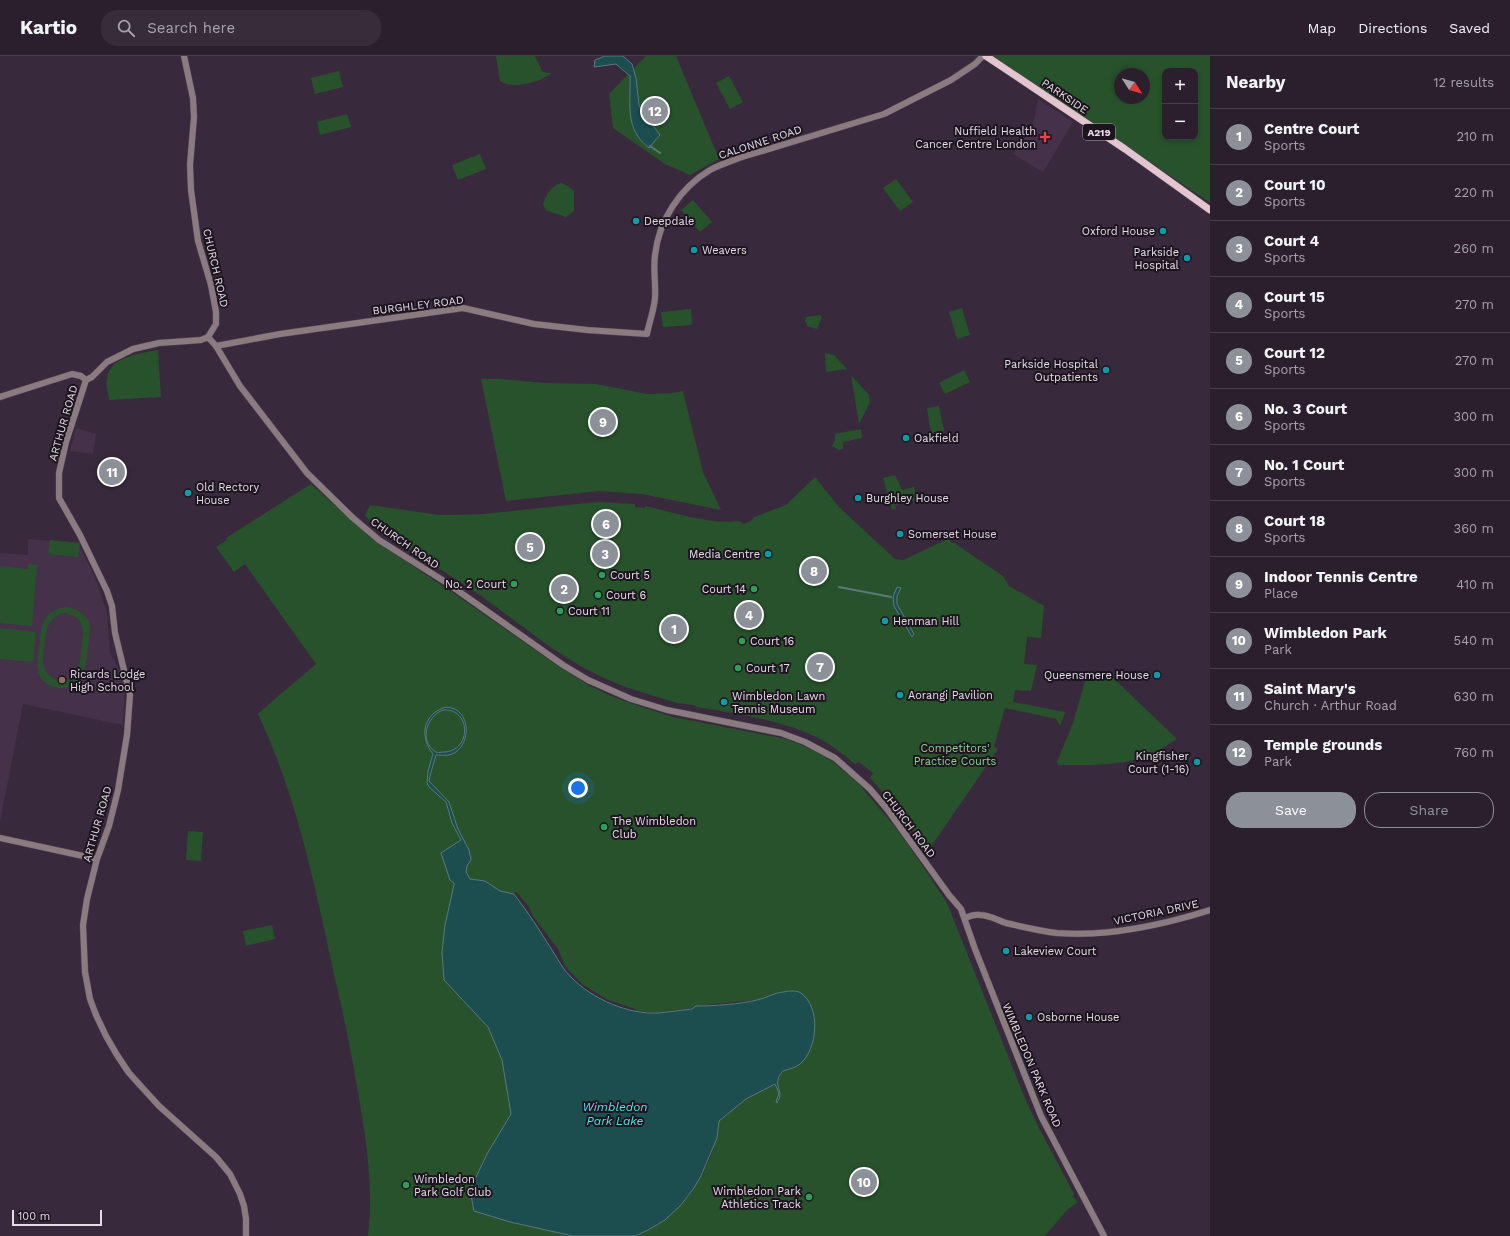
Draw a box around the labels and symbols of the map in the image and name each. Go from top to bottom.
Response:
north arrow [1114,68,1150,104]
street label: PARKSIDE [1039,76,1090,117]
pin: 12 [642,96,668,126]
street label: CALONNE ROAD [717,123,803,162]
road number: A219 [1083,124,1115,140]
place label: Nuffield Health Cancer Centre London [915,125,1036,151]
marker: Nuffield Health Cancer Centre London [1039,131,1051,143]
place label: Deepdale [644,215,694,228]
marker: Deepdale [631,216,641,226]
place label: Oxford House [1082,225,1155,238]
marker: Oxford House [1158,226,1168,236]
street label: CHURCH ROAD [200,227,231,309]
place label: Weavers [702,244,747,257]
marker: Weavers [689,245,699,255]
place label: Parkside Hospital [1133,246,1180,272]
marker: Parkside Hospital [1182,253,1192,263]
street label: BURGHLEY ROAD [372,293,465,318]
place label: Parkside Hospital Outpatients [1004,358,1099,384]
marker: Parkside Hospital Outpatients [1101,365,1111,375]
street label: ARTHUR ROAD [46,384,81,463]
pin: 9 [590,407,616,437]
place label: Oakfield [914,432,959,445]
marker: Oakfield [901,433,911,443]
pin: 11 [99,457,125,487]
place label: Old Rectory House [196,481,260,507]
marker: Old Rectory House [183,488,193,498]
place label: Burghley House [866,492,949,505]
marker: Burghley House [853,493,863,503]
pin: 6 [593,509,619,539]
street label: CHURCH ROAD [368,515,441,572]
place label: Somerset House [908,528,997,541]
marker: Somerset House [895,529,905,539]
pin: 5 [517,532,543,562]
pin: 3 [592,539,618,569]
place label: Media Centre [689,548,760,561]
marker: Media Centre [763,549,773,559]
pin: 8 [801,556,827,586]
place label: Court 5 [610,569,650,582]
marker: Court 5 [597,570,607,580]
pin: 2 [551,574,577,604]
place label: No. 2 Court [445,578,506,591]
marker: No. 2 Court [509,579,519,589]
place label: Court 14 [702,583,746,596]
marker: Court 14 [749,584,759,594]
place label: Court 6 [606,589,646,602]
marker: Court 6 [593,590,603,600]
pin: 4 [736,600,762,630]
place label: Court 11 [568,605,610,618]
marker: Court 11 [555,606,565,616]
pin: 1 [661,614,687,644]
place label: Henman Hill [893,615,960,628]
marker: Henman Hill [880,616,890,626]
place label: Court 16 [750,635,795,648]
marker: Court 16 [737,636,747,646]
pin: 7 [807,652,833,682]
place label: Court 17 [746,662,790,675]
marker: Court 17 [733,663,743,673]
place label: Ricards Lodge High School [70,668,145,694]
place label: Queensmere House [1044,669,1149,682]
marker: Queensmere House [1152,670,1162,680]
marker: Ricards Lodge High School [57,675,67,685]
place label: Aorangi Pavilion [908,689,993,702]
place label: Wimbledon Lawn Tennis Museum [732,690,825,716]
marker: Aorangi Pavilion [895,690,905,700]
marker: Wimbledon Lawn Tennis Museum [719,697,729,707]
park label: Competitors' Practice Courts [914,742,997,768]
place label: Kingfisher Court (1-16) [1128,750,1190,776]
marker: Kingfisher Court (1-16) [1192,757,1202,767]
your location [568,778,588,798]
street label: ARTHUR ROAD [80,785,115,864]
street label: CHURCH ROAD [879,788,938,860]
place label: The Wimbledon Club [612,815,696,841]
marker: The Wimbledon Club [599,822,609,832]
street label: VICTORIA DRIVE [1113,897,1200,928]
place label: Lakeview Court [1014,945,1097,958]
marker: Lakeview Court [1001,946,1011,956]
street label: WIMBLEDON PARK ROAD [999,1001,1064,1129]
place label: Osborne House [1037,1011,1119,1024]
marker: Osborne House [1024,1012,1034,1022]
water label: Wimbledon Park Lake [582,1100,648,1128]
pin: 10 [851,1167,877,1197]
place label: Wimbledon Park Golf Club [414,1173,491,1199]
marker: Wimbledon Park Golf Club [401,1180,411,1190]
place label: Wimbledon Park Athletics Track [713,1185,801,1211]
marker: Wimbledon Park Athletics Track [804,1192,814,1202]
scale bar [12,1208,102,1227]

